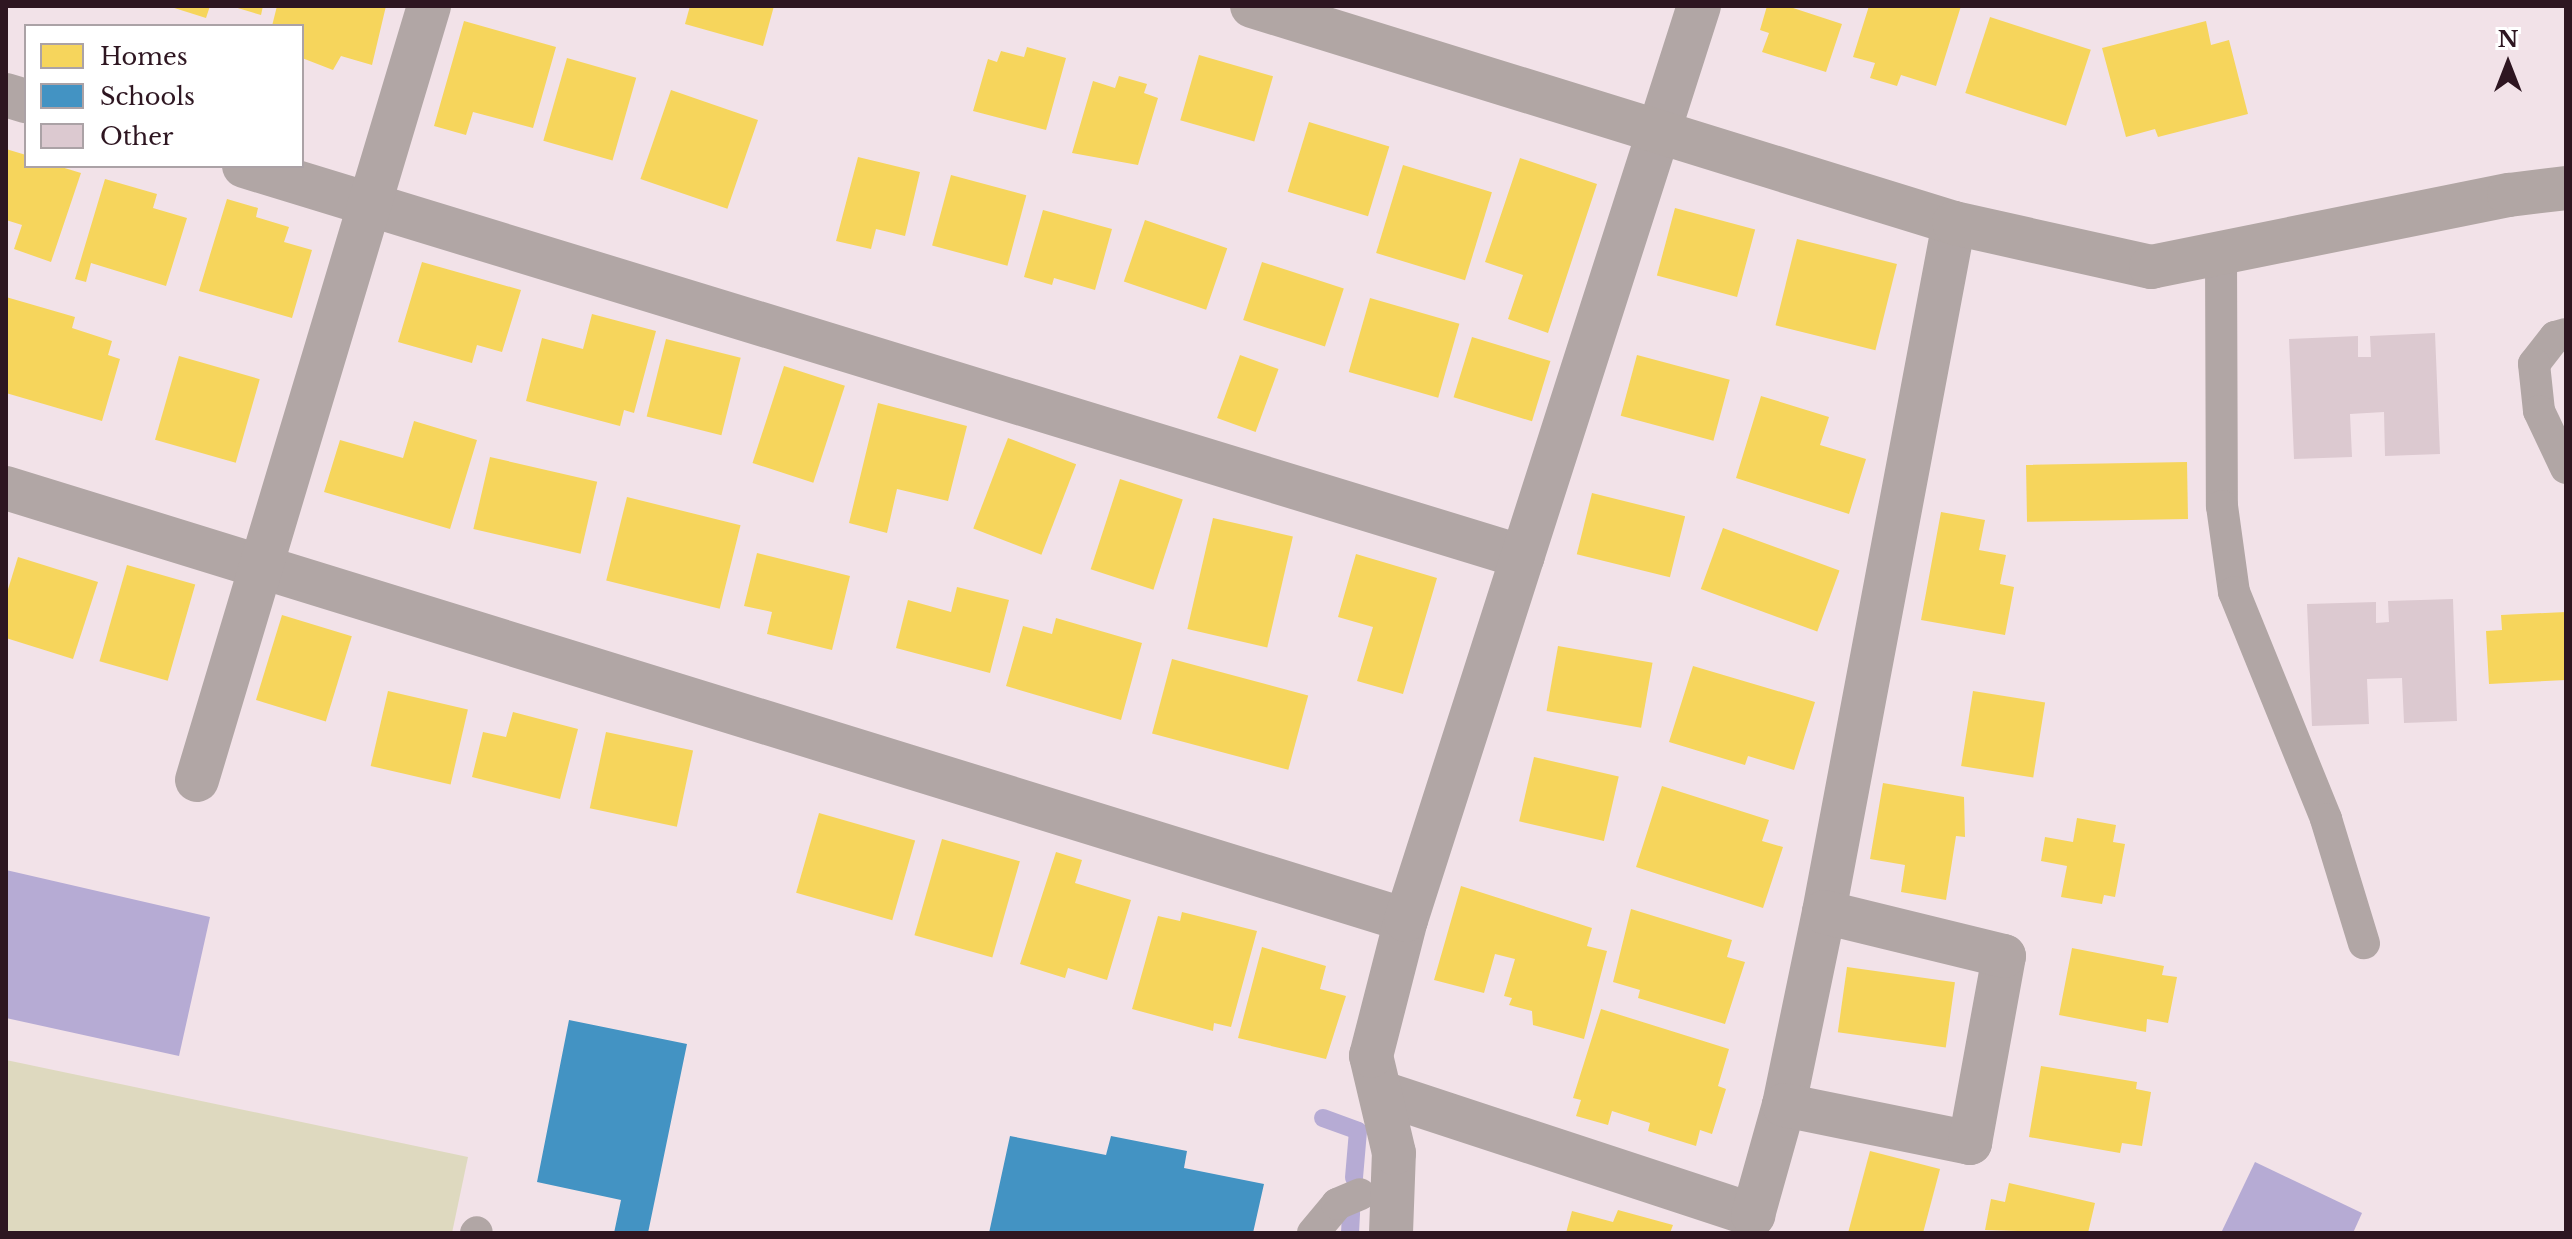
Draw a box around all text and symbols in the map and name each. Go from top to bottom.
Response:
legend [24,24,304,168]
north arrow [2468,24,2548,104]
text: N [2498,26,2518,53]
text: Homes [100,42,188,71]
text: Schools [100,82,195,111]
text: Other [100,122,174,151]

